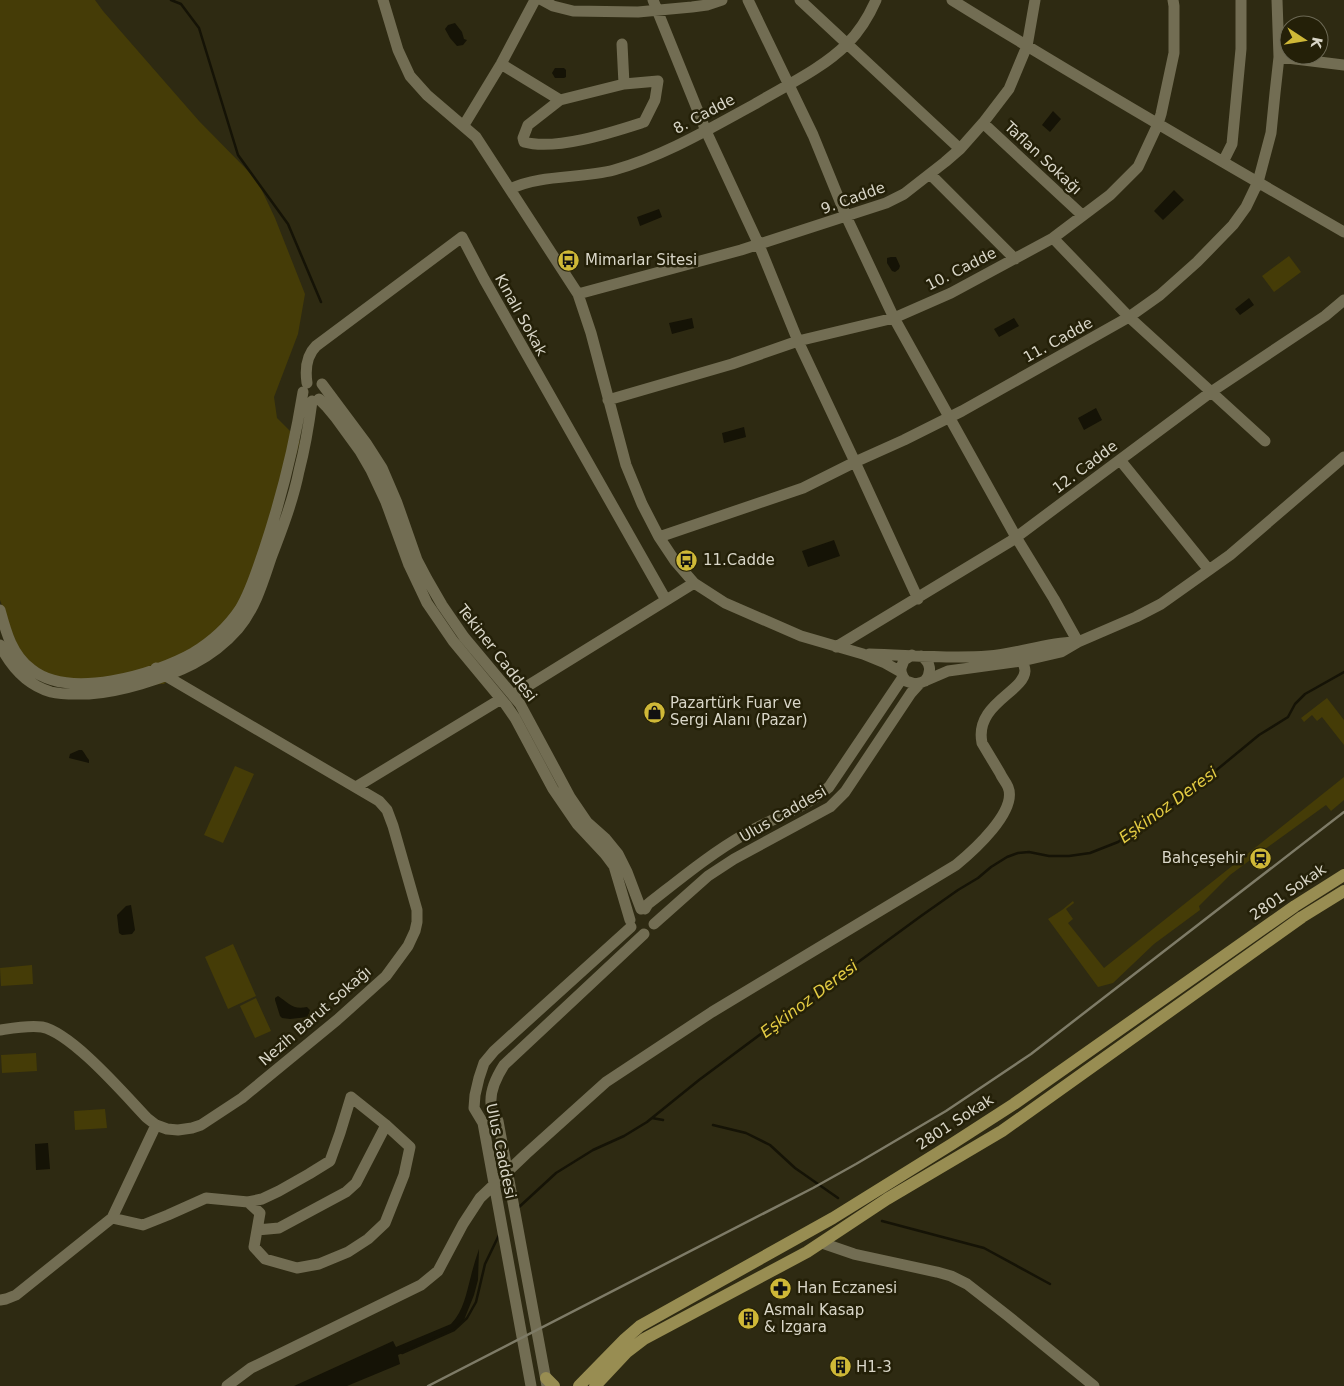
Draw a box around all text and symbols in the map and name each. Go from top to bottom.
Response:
north arrow [1279,15,1329,65]
text: K [1308,36,1326,51]
street label: 8. Cadde [670,90,738,138]
street label: Taflan Sokağı [1000,117,1085,198]
street label: 9. Cadde [818,178,888,218]
street label: 10. Cadde [923,244,999,294]
bus stop icon: Mimarlar Sitesi [557,248,581,272]
place label: Mimarlar Sitesi [585,251,697,269]
street label: Kınalı Sokak [491,271,551,359]
street label: 11. Cadde [1020,314,1096,366]
street label: 12. Cadde [1049,437,1121,497]
bus stop icon: 11.Cadde [675,548,699,572]
place label: 11.Cadde [703,551,775,569]
street label: Tekiner Caddesi [453,600,541,705]
place label: Pazartürk Fuar ve Sergi Alanı (Pazar) [670,694,808,729]
shop icon: Pazartürk Fuar ve Sergi Alanı (Pazar) [642,700,666,724]
water label: Eşkinoz Deresi [1115,763,1221,847]
street label: Ulus Caddesi [736,782,830,846]
station icon: Bahçeşehir [1249,846,1273,870]
place label: Bahçeşehir [1162,849,1246,867]
street label: 2801 Sokak [1247,860,1330,924]
water label: Eşkinoz Deresi [757,956,862,1042]
street label: Nezih Barut Sokağı [255,962,375,1070]
street label: 2801 Sokak [913,1090,997,1153]
street label: Ulus Caddesi [482,1102,520,1200]
pharmacy icon: Han Eczanesi [769,1276,793,1300]
place label: Han Eczanesi [797,1279,897,1297]
place label: Asmalı Kasap & Izgara [764,1301,864,1336]
building icon: Asmalı Kasap & Izgara [736,1307,760,1331]
building icon: H1-3 [828,1355,852,1379]
place label: H1-3 [856,1358,892,1376]

